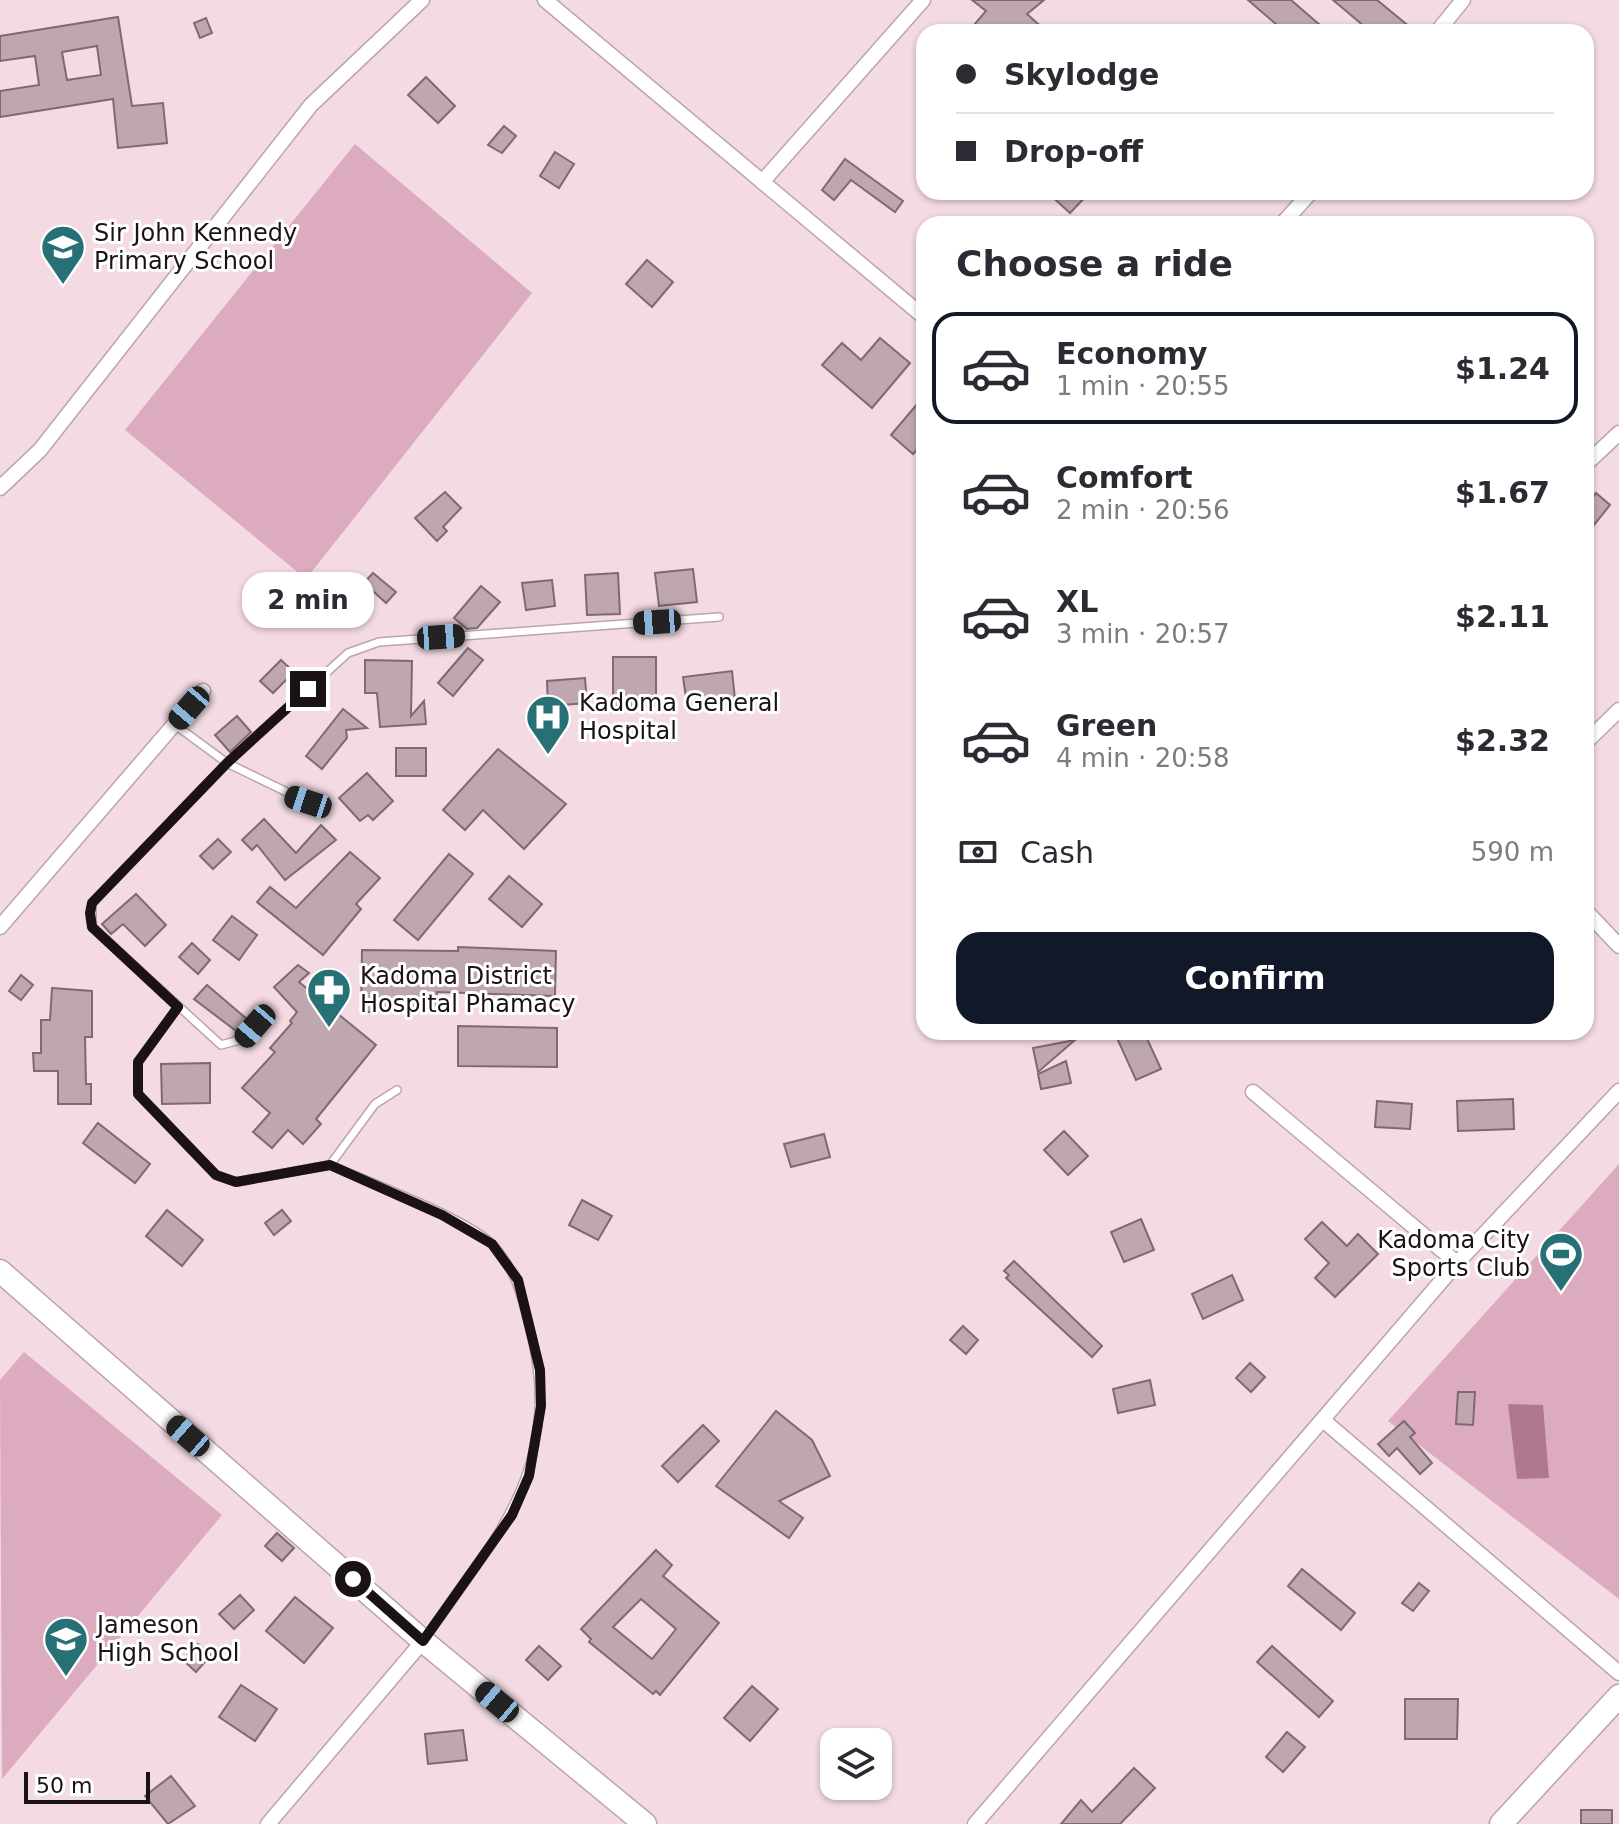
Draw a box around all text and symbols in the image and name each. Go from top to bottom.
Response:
text: Skylodge [1004,57,1159,92]
text: Drop-off [1004,134,1143,169]
place label: Sir John Kennedy Primary School [94,219,297,275]
school or university icon: Sir John Kennedy Primary School [39,223,87,286]
text: Choose a ride [956,243,1233,284]
icon: car [960,332,1032,404]
text: Economy [1056,336,1208,371]
text: $1.24 [1455,351,1550,386]
text: 1 min · 20:55 [1056,371,1230,401]
icon: car [960,456,1032,528]
text: Comfort [1056,460,1193,495]
text: $1.67 [1455,475,1550,510]
text: 2 min · 20:56 [1056,495,1230,525]
callout: 2 min [242,573,374,629]
icon: car [960,580,1032,652]
text: XL [1056,584,1098,619]
text: 2 min [267,585,349,615]
text: $2.11 [1455,599,1550,634]
car [632,608,682,636]
text: 3 min · 20:57 [1056,619,1230,649]
car [416,623,466,651]
route end [290,671,326,707]
car [164,682,214,734]
place label: Kadoma General Hospital [579,689,779,745]
hospital icon: Kadoma General Hospital [524,693,572,756]
icon: car [960,704,1032,776]
text: Green [1056,708,1157,743]
text: $2.32 [1455,723,1550,758]
text: 4 min · 20:58 [1056,743,1230,773]
car [281,783,335,821]
icon: cash [956,830,1000,874]
text: Cash [1020,835,1094,870]
text: 590 m [1471,837,1554,867]
button: Confirm [956,932,1554,1024]
place label: Kadoma District Hospital Phamacy [360,962,575,1018]
pharmacy icon: Kadoma District Hospital Phamacy [305,966,353,1029]
car [230,1000,280,1052]
place label: Kadoma City Sports Club [1377,1226,1530,1282]
sports icon: Kadoma City Sports Club [1537,1230,1585,1293]
car [162,1411,214,1461]
route start [335,1561,371,1597]
place label: Jameson High School [95,1611,239,1667]
school or university icon: Jameson High School [42,1615,90,1678]
car [471,1677,523,1727]
map controls [820,1728,892,1800]
button: layers [820,1728,892,1800]
scale bar [24,1768,150,1804]
text: 50 m [36,1773,92,1798]

